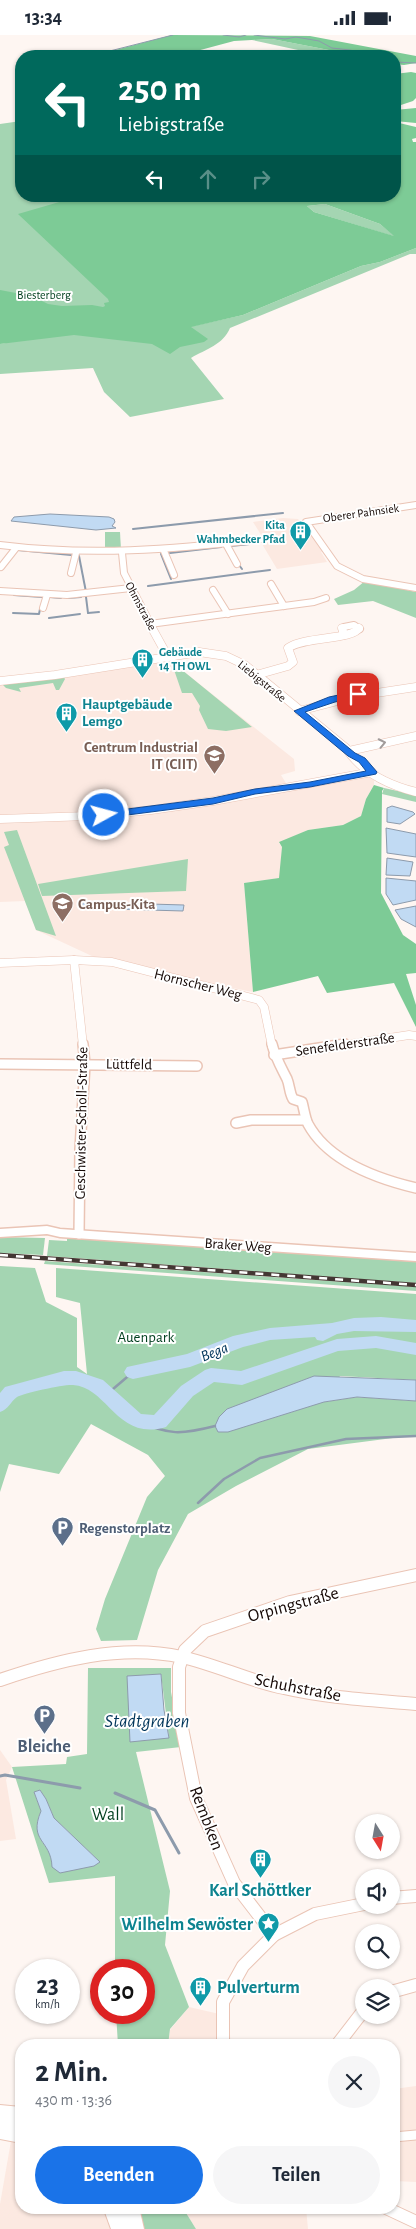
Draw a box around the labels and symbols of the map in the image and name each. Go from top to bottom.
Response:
park label: Biesterberg [17,289,71,301]
street label: Oberer Pahnsiek [322,502,400,524]
place label: Kita Wahmbecker Pfad [197,519,286,545]
building icon: Kita Wahmbecker Pfad [289,520,313,551]
street label: Ohmstraße [123,580,159,632]
place label: Gebäude 14 TH OWL [159,646,212,672]
building icon: Gebäude 14 TH OWL [131,647,155,678]
street label: Liebigstraße [236,658,288,704]
pin [337,673,379,715]
place label: Hauptgebäude Lemgo [82,697,172,729]
building icon: Hauptgebäude Lemgo [54,701,78,732]
one-way arrow [378,738,387,749]
place label: Centrum Industrial IT (CIIT) [84,740,198,772]
school or university icon: Centrum Industrial IT (CIIT) [202,744,226,775]
position arrow [77,788,129,840]
school or university icon: Campus-Kita [50,892,74,923]
place label: Campus-Kita [78,897,155,912]
street label: Hornscher Weg [152,966,244,1003]
street label: Senefelderstraße [295,1030,396,1059]
street label: Geschwister-Scholl-Straße [73,1046,90,1199]
street label: Lüttfeld [106,1057,152,1072]
street label: Braker Weg [204,1236,273,1255]
park label: Auenpark [118,1330,175,1345]
water label: Bega [198,1339,230,1365]
parking icon: Regenstorplatz [51,1516,75,1547]
place label: Regenstorplatz [79,1521,170,1536]
street label: Orpingstraße [246,1584,341,1626]
street label: Schuhstraße [253,1671,343,1705]
parking icon: Bleiche [32,1704,56,1735]
water label: Stadtgraben [105,1712,189,1731]
place label: Bleiche [17,1738,71,1756]
street label: Rembken [186,1784,226,1853]
park label: Wall [92,1806,124,1824]
north arrow [355,1814,400,1859]
building icon: Karl Schöttker [248,1848,272,1879]
place label: Karl Schöttker [209,1882,312,1900]
place icon: Wilhelm Sewöster [257,1912,281,1943]
place label: Wilhelm Sewöster [121,1916,254,1934]
speed limit sign: 30 [90,1959,155,2024]
building icon: Pulverturm [189,1975,213,2006]
place label: Pulverturm [217,1979,300,1997]

